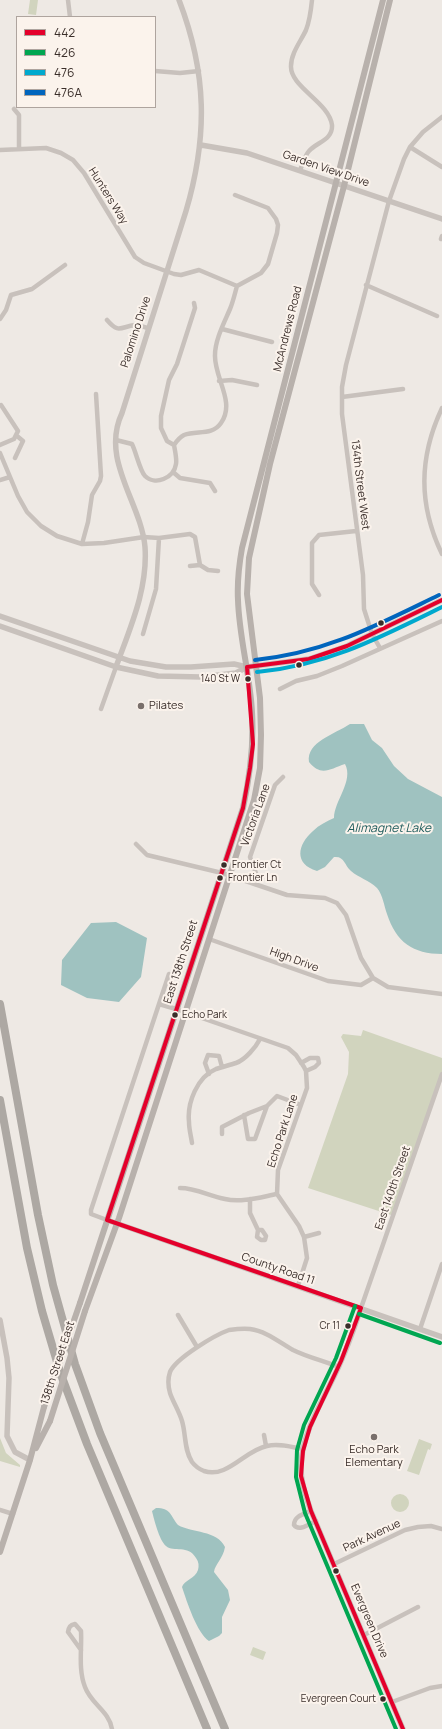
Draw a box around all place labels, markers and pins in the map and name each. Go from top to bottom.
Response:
unlabelled marker [376,618,386,628]
unlabelled marker [294,660,304,670]
place label: 140 St W [201,673,240,685]
marker: 140 St W [243,674,253,684]
place label: Pilates [149,699,183,713]
marker: Pilates [136,701,146,711]
place label: Frontier Ct [232,859,281,871]
marker: Frontier Ct [219,860,229,870]
place label: Frontier Ln [228,872,277,884]
marker: Frontier Ln [215,873,225,883]
place label: Echo Park [182,1009,227,1021]
marker: Echo Park [170,1010,180,1020]
place label: Cr 11 [319,1320,340,1332]
marker: Cr 11 [343,1321,353,1331]
marker: Echo Park Elementary [369,1432,379,1442]
place label: Echo Park Elementary [345,1443,403,1469]
unlabelled marker [331,1566,341,1576]
place label: Evergreen Court [301,1693,376,1705]
marker: Evergreen Court [378,1694,388,1704]

